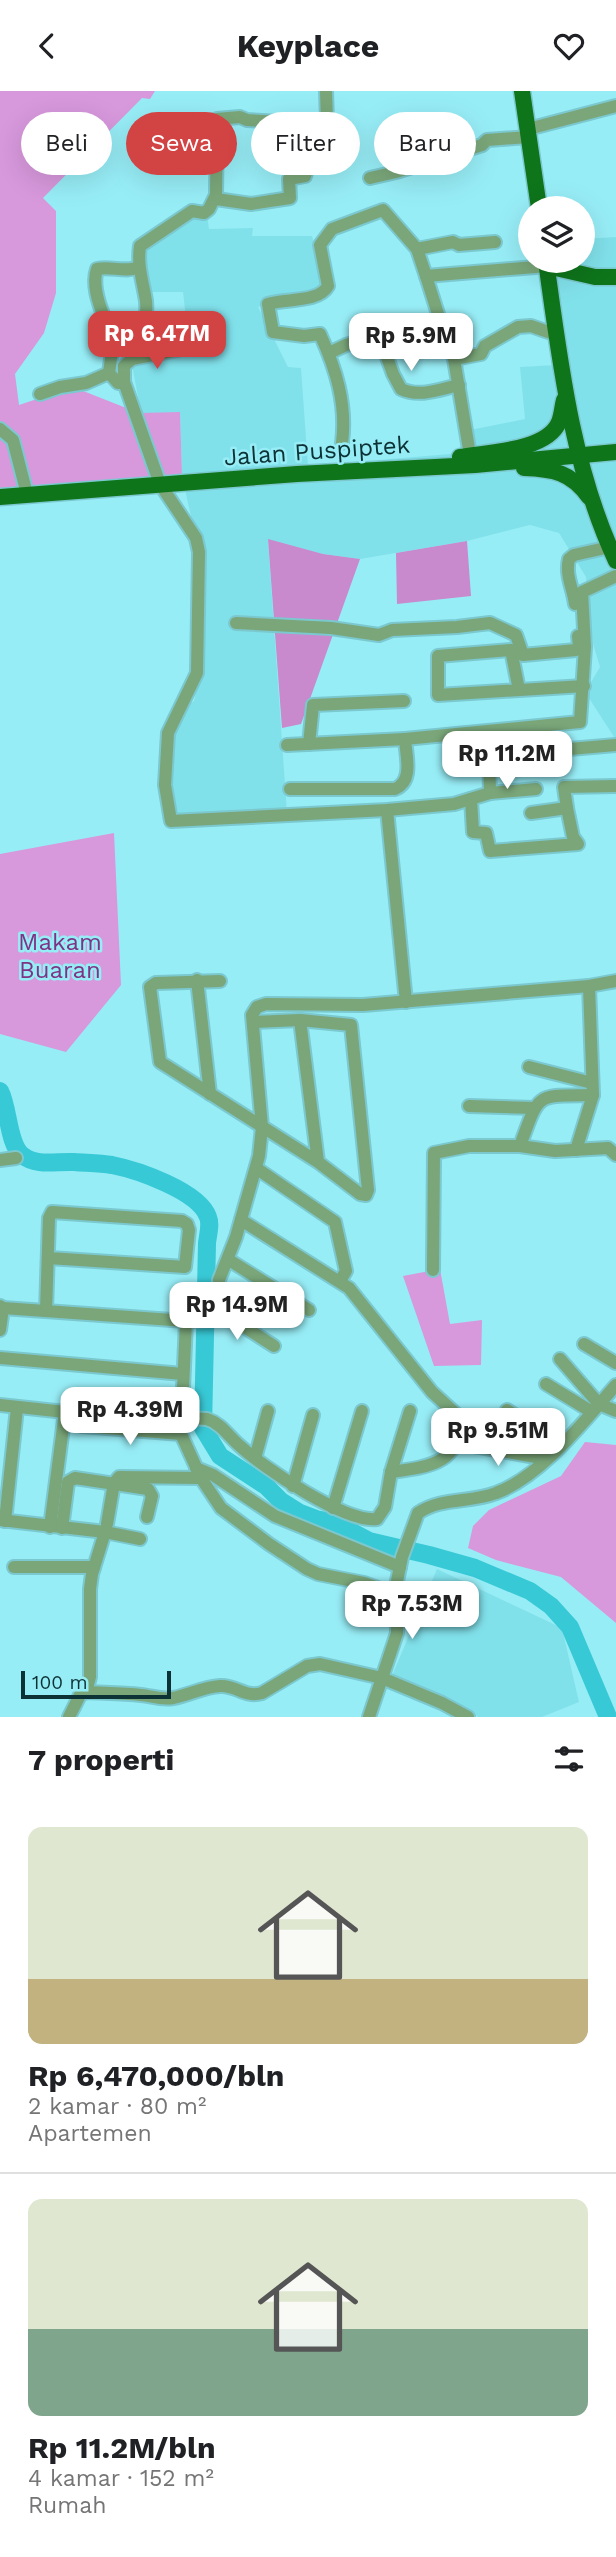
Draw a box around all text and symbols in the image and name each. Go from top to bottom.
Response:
icon: back [28,27,66,65]
text: Keyplace [237,27,379,65]
icon: heart [550,27,588,65]
chip: Beli [21,112,112,175]
chip: Sewa [126,112,237,175]
chip: Filter [251,112,360,175]
chip: Baru [374,112,476,175]
map controls [518,196,595,273]
button: layers [518,196,595,273]
pin: Rp 6.47M [85,311,229,371]
pin: Rp 5.9M [346,313,476,373]
text: Rp 6.47M [104,320,210,347]
text: Rp 5.9M [365,322,457,349]
street label: Jalan Puspiptek [223,430,411,471]
pin: Rp 11.2M [435,731,579,791]
text: Rp 11.2M [458,740,556,767]
park label: Makam Buaran [18,928,102,984]
pin: Rp 14.9M [165,1283,309,1342]
text: Rp 14.9M [185,1291,289,1318]
pin: Rp 4.39M [58,1387,202,1447]
text: Rp 4.39M [77,1396,183,1423]
pin: Rp 9.51M [426,1409,570,1468]
text: Rp 9.51M [447,1417,549,1444]
pin: Rp 7.53M [340,1581,484,1641]
text: Rp 7.53M [361,1590,463,1617]
scale bar [21,1668,172,1700]
text: 100 m [32,1671,88,1694]
icon: filters [550,1740,588,1778]
text: 7 properti [28,1742,174,1777]
icon: home [245,1872,371,1998]
text: Rp 6,470,000/bln [28,2058,284,2093]
text: 2 kamar · 80 m² [28,2093,206,2120]
text: Apartemen [28,2120,152,2147]
icon: home [245,2244,371,2370]
text: Rp 11.2M/bln [28,2430,216,2465]
text: 4 kamar · 152 m² [28,2465,214,2492]
text: Rumah [28,2492,106,2519]

